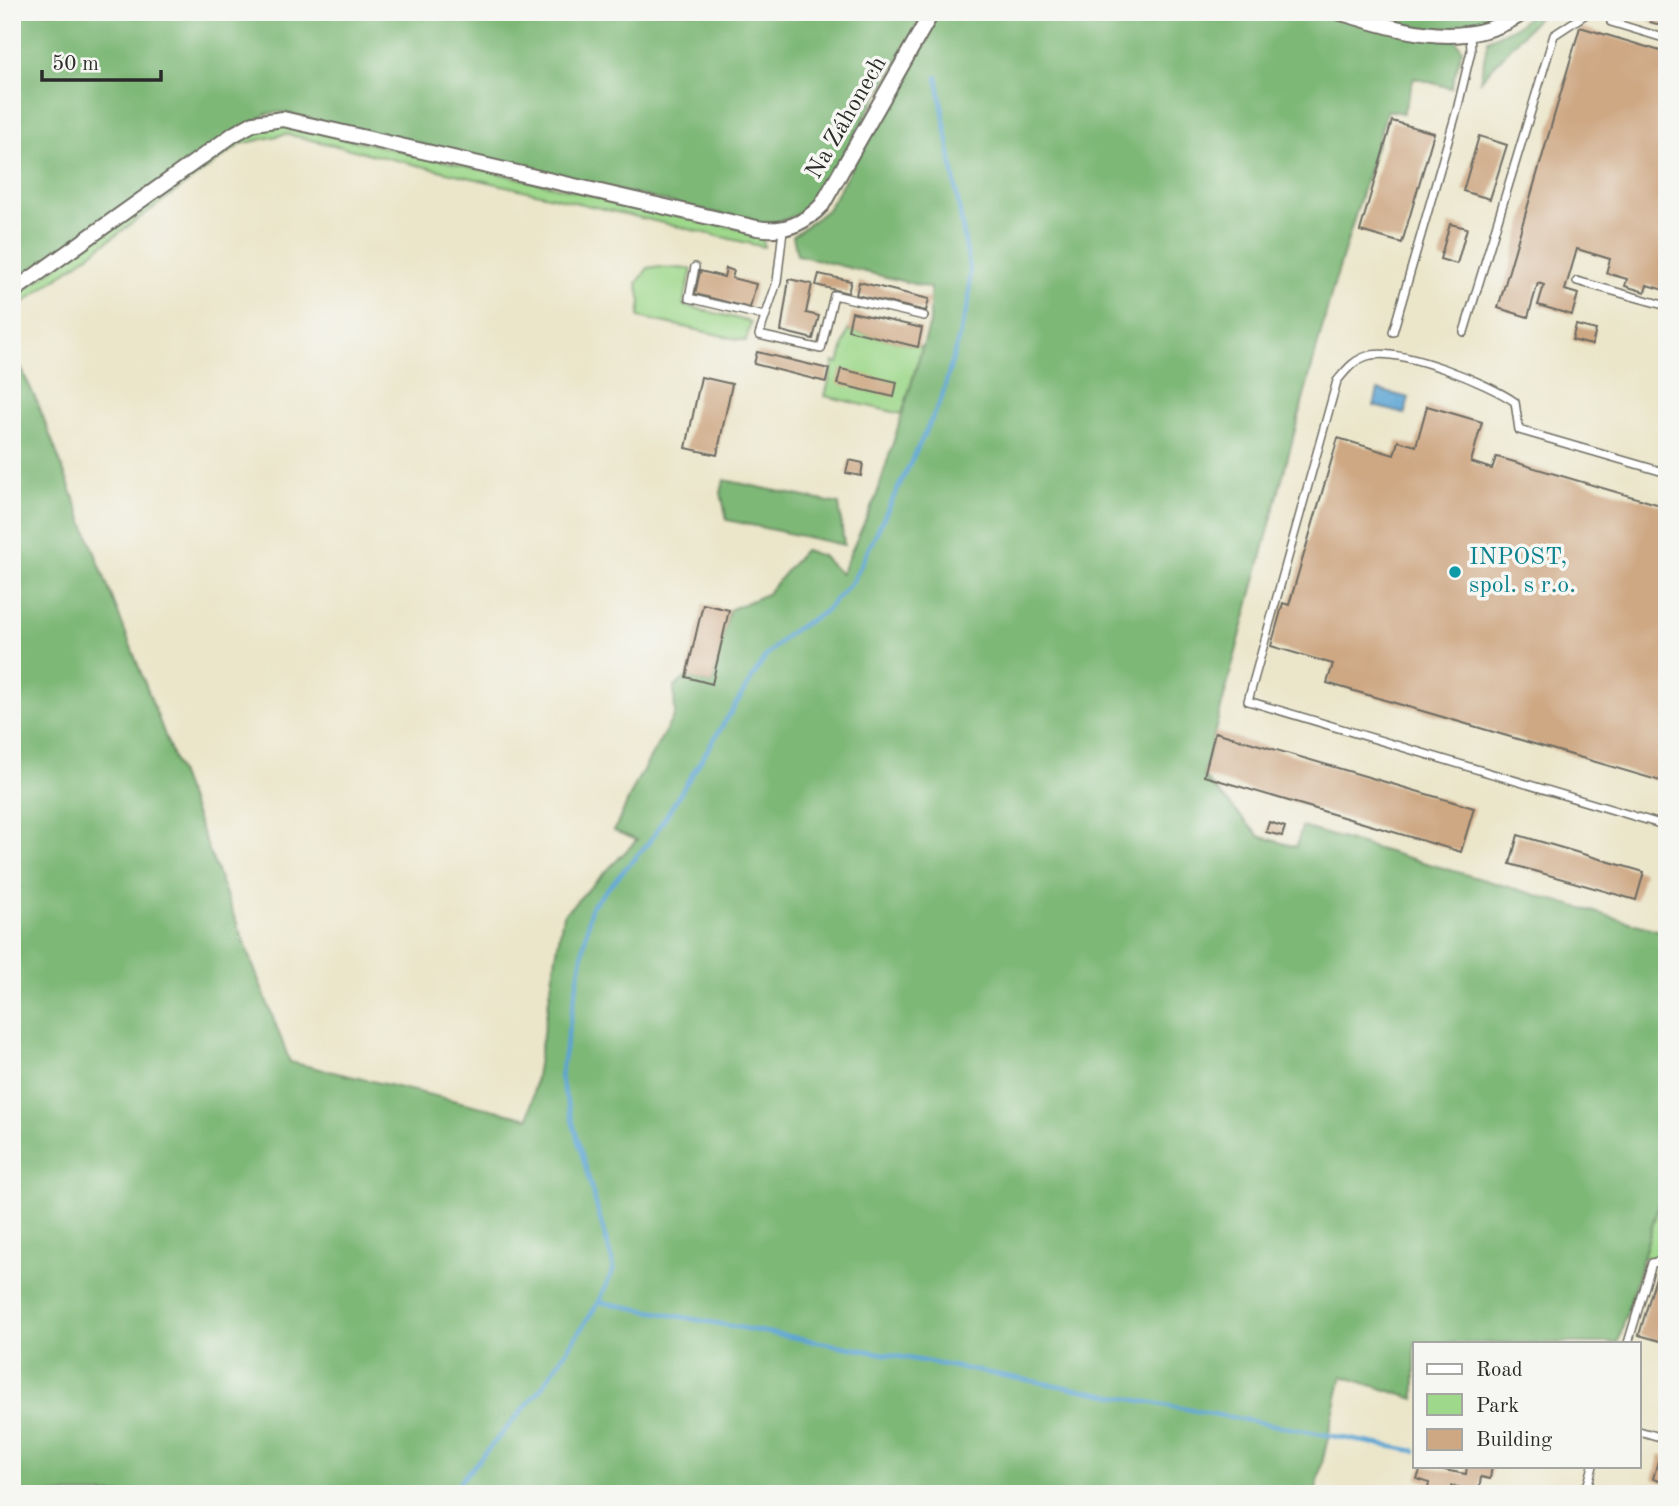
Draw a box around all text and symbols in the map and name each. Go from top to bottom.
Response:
scale bar [42,38,161,82]
street label: Na Záhonech [802,53,892,183]
text: 50 m [52,54,99,75]
place label: INPOST, spol. s r.o. [1469,546,1576,598]
marker: INPOST, spol. s r.o. [1447,564,1463,580]
legend [1413,1342,1640,1468]
text: Road [1476,1360,1523,1381]
text: Park [1476,1396,1519,1417]
text: Building [1476,1430,1553,1451]

